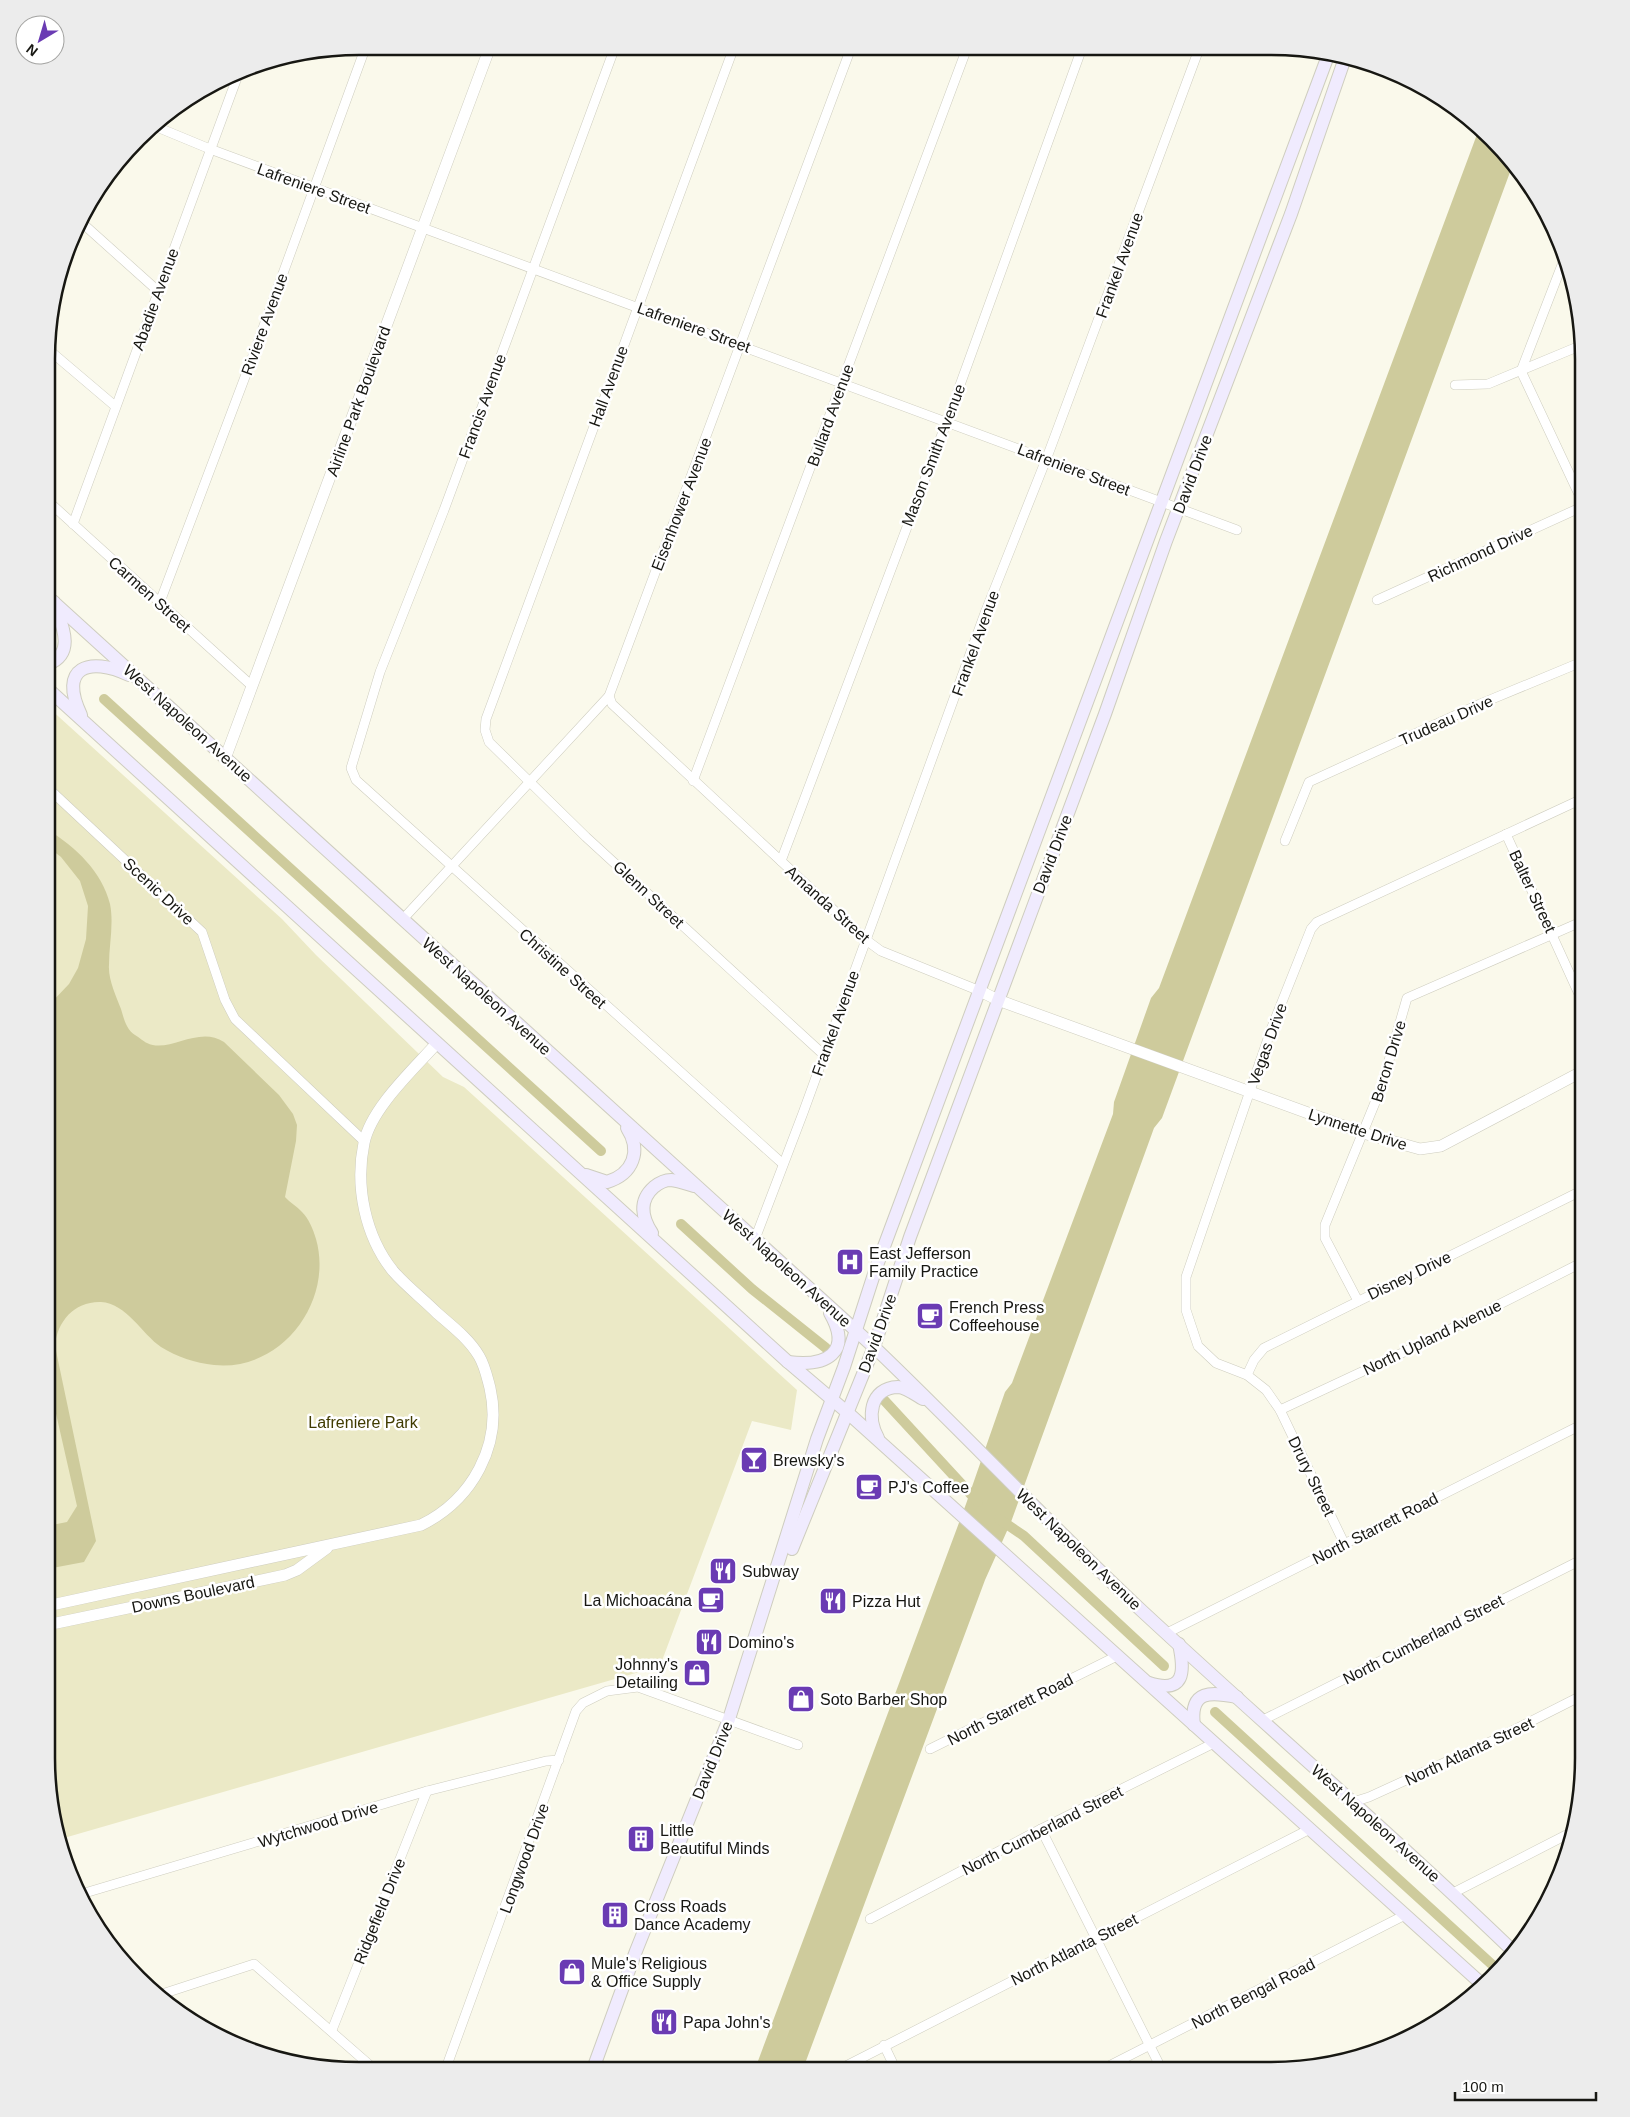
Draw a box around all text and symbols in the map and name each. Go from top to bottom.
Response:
north arrow [15,15,65,65]
text: N [23,41,41,60]
street label: Lafreniere Street [255,160,373,217]
street label: Frankel Avenue [1093,210,1146,320]
street label: Abadie Avenue [129,246,182,353]
street label: Riviere Avenue [238,271,291,378]
street label: Lafreniere Street [635,299,753,356]
street label: Airline Park Boulevard [323,324,394,478]
street label: Hall Avenue [586,343,631,429]
street label: Francis Avenue [456,351,509,461]
street label: Bullard Avenue [804,362,857,469]
street label: Mason Smith Avenue [898,382,968,529]
street label: David Drive [1170,432,1215,516]
street label: Eisenhower Avenue [648,435,715,573]
street label: Lafreniere Street [1015,440,1133,499]
street label: Richmond Drive [1425,522,1535,585]
street label: Carmen Street [105,553,194,636]
street label: Frankel Avenue [949,588,1002,698]
street label: West Napoleon Avenue [120,661,255,786]
street label: Trudeau Drive [1397,692,1496,749]
street label: David Drive [1030,812,1075,896]
street label: Balter Street [1506,847,1559,936]
street label: Scenic Drive [120,855,197,928]
street label: Glenn Street [610,858,688,932]
street label: Amanda Street [782,862,873,947]
street label: Christine Street [516,925,610,1012]
street label: West Napoleon Avenue [419,934,554,1059]
street label: Frankel Avenue [809,968,862,1078]
street label: Vegas Drive [1245,1001,1290,1088]
street label: Beron Drive [1368,1018,1409,1104]
street label: Lynnette Drive [1306,1106,1409,1153]
street label: West Napoleon Avenue [719,1206,854,1331]
place label: East Jefferson Family Practice [869,1245,978,1280]
hospital icon: East Jefferson Family Practice [835,1247,865,1277]
street label: Disney Drive [1365,1248,1454,1303]
street label: David Drive [855,1291,900,1375]
street label: North Upland Avenue [1360,1296,1504,1378]
place label: French Press Coffeehouse [949,1299,1044,1334]
cafe icon: French Press Coffeehouse [915,1301,945,1331]
park label: Lafreniere Park [308,1414,419,1431]
street label: Drury Street [1285,1434,1338,1519]
bar icon: Brewsky's [739,1445,769,1475]
place label: Brewsky's [773,1452,845,1469]
cafe icon: PJ's Coffee [854,1472,884,1502]
place label: PJ's Coffee [888,1479,969,1496]
street label: West Napoleon Avenue [1013,1485,1145,1613]
street label: North Starrett Road [1310,1489,1441,1568]
restaurant icon: Subway [708,1556,738,1586]
place label: Subway [742,1563,799,1580]
street label: Downs Boulevard [130,1573,256,1616]
cafe icon: La Michoacána [696,1585,726,1615]
restaurant icon: Pizza Hut [818,1586,848,1616]
street label: North Cumberland Street [1340,1591,1507,1687]
place label: La Michoacána [583,1592,692,1609]
place label: Pizza Hut [852,1593,921,1610]
restaurant icon: Domino's [694,1627,724,1657]
place label: Domino's [728,1634,794,1651]
place label: Johnny's Detailing [615,1656,678,1691]
shop icon: Johnny's Detailing [682,1658,712,1688]
street label: North Starrett Road [945,1670,1076,1749]
shop icon: Soto Barber Shop [786,1684,816,1714]
place label: Soto Barber Shop [820,1691,947,1708]
street label: North Atlanta Street [1402,1714,1537,1789]
street label: David Drive [689,1719,736,1802]
street label: West Napoleon Avenue [1308,1761,1443,1886]
street label: North Cumberland Street [959,1782,1126,1878]
street label: Wytchwood Drive [256,1798,380,1851]
street label: Longwood Drive [497,1801,552,1915]
place label: Little Beautiful Minds [660,1822,769,1857]
building icon: Little Beautiful Minds [626,1824,656,1854]
street label: Ridgefield Drive [350,1856,409,1967]
place label: Cross Roads Dance Academy [634,1898,751,1933]
building icon: Cross Roads Dance Academy [600,1900,630,1930]
street label: North Atlanta Street [1008,1910,1141,1989]
place label: Mule's Religious & Office Supply [591,1955,707,1990]
street label: North Bengal Road [1189,1955,1318,2032]
shop icon: Mule's Religious & Office Supply [557,1957,587,1987]
restaurant icon: Papa John's [649,2007,679,2037]
place label: Papa John's [683,2014,771,2031]
scale bar [1455,2070,1596,2102]
text: 100 m [1462,2078,1504,2095]

